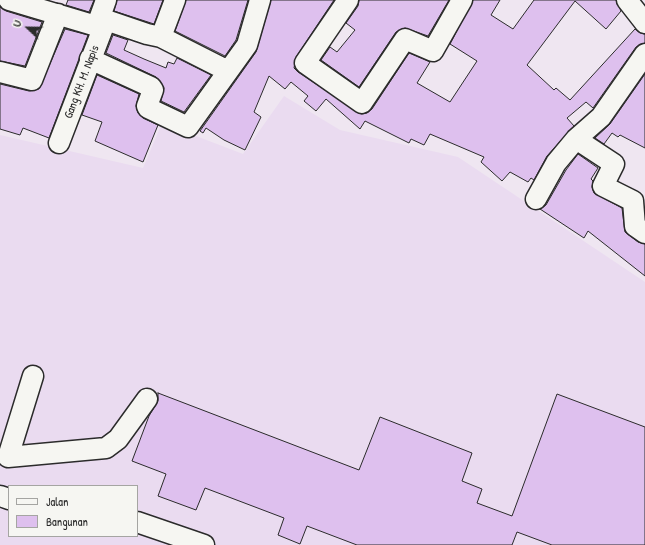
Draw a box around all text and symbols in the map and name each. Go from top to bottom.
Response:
north arrow [8,8,48,48]
text: U [9,18,24,29]
street label: Gang KH. M. Napis [61,43,103,121]
legend [8,485,138,537]
text: Jalan [46,493,68,510]
text: Bangunan [46,513,88,530]

